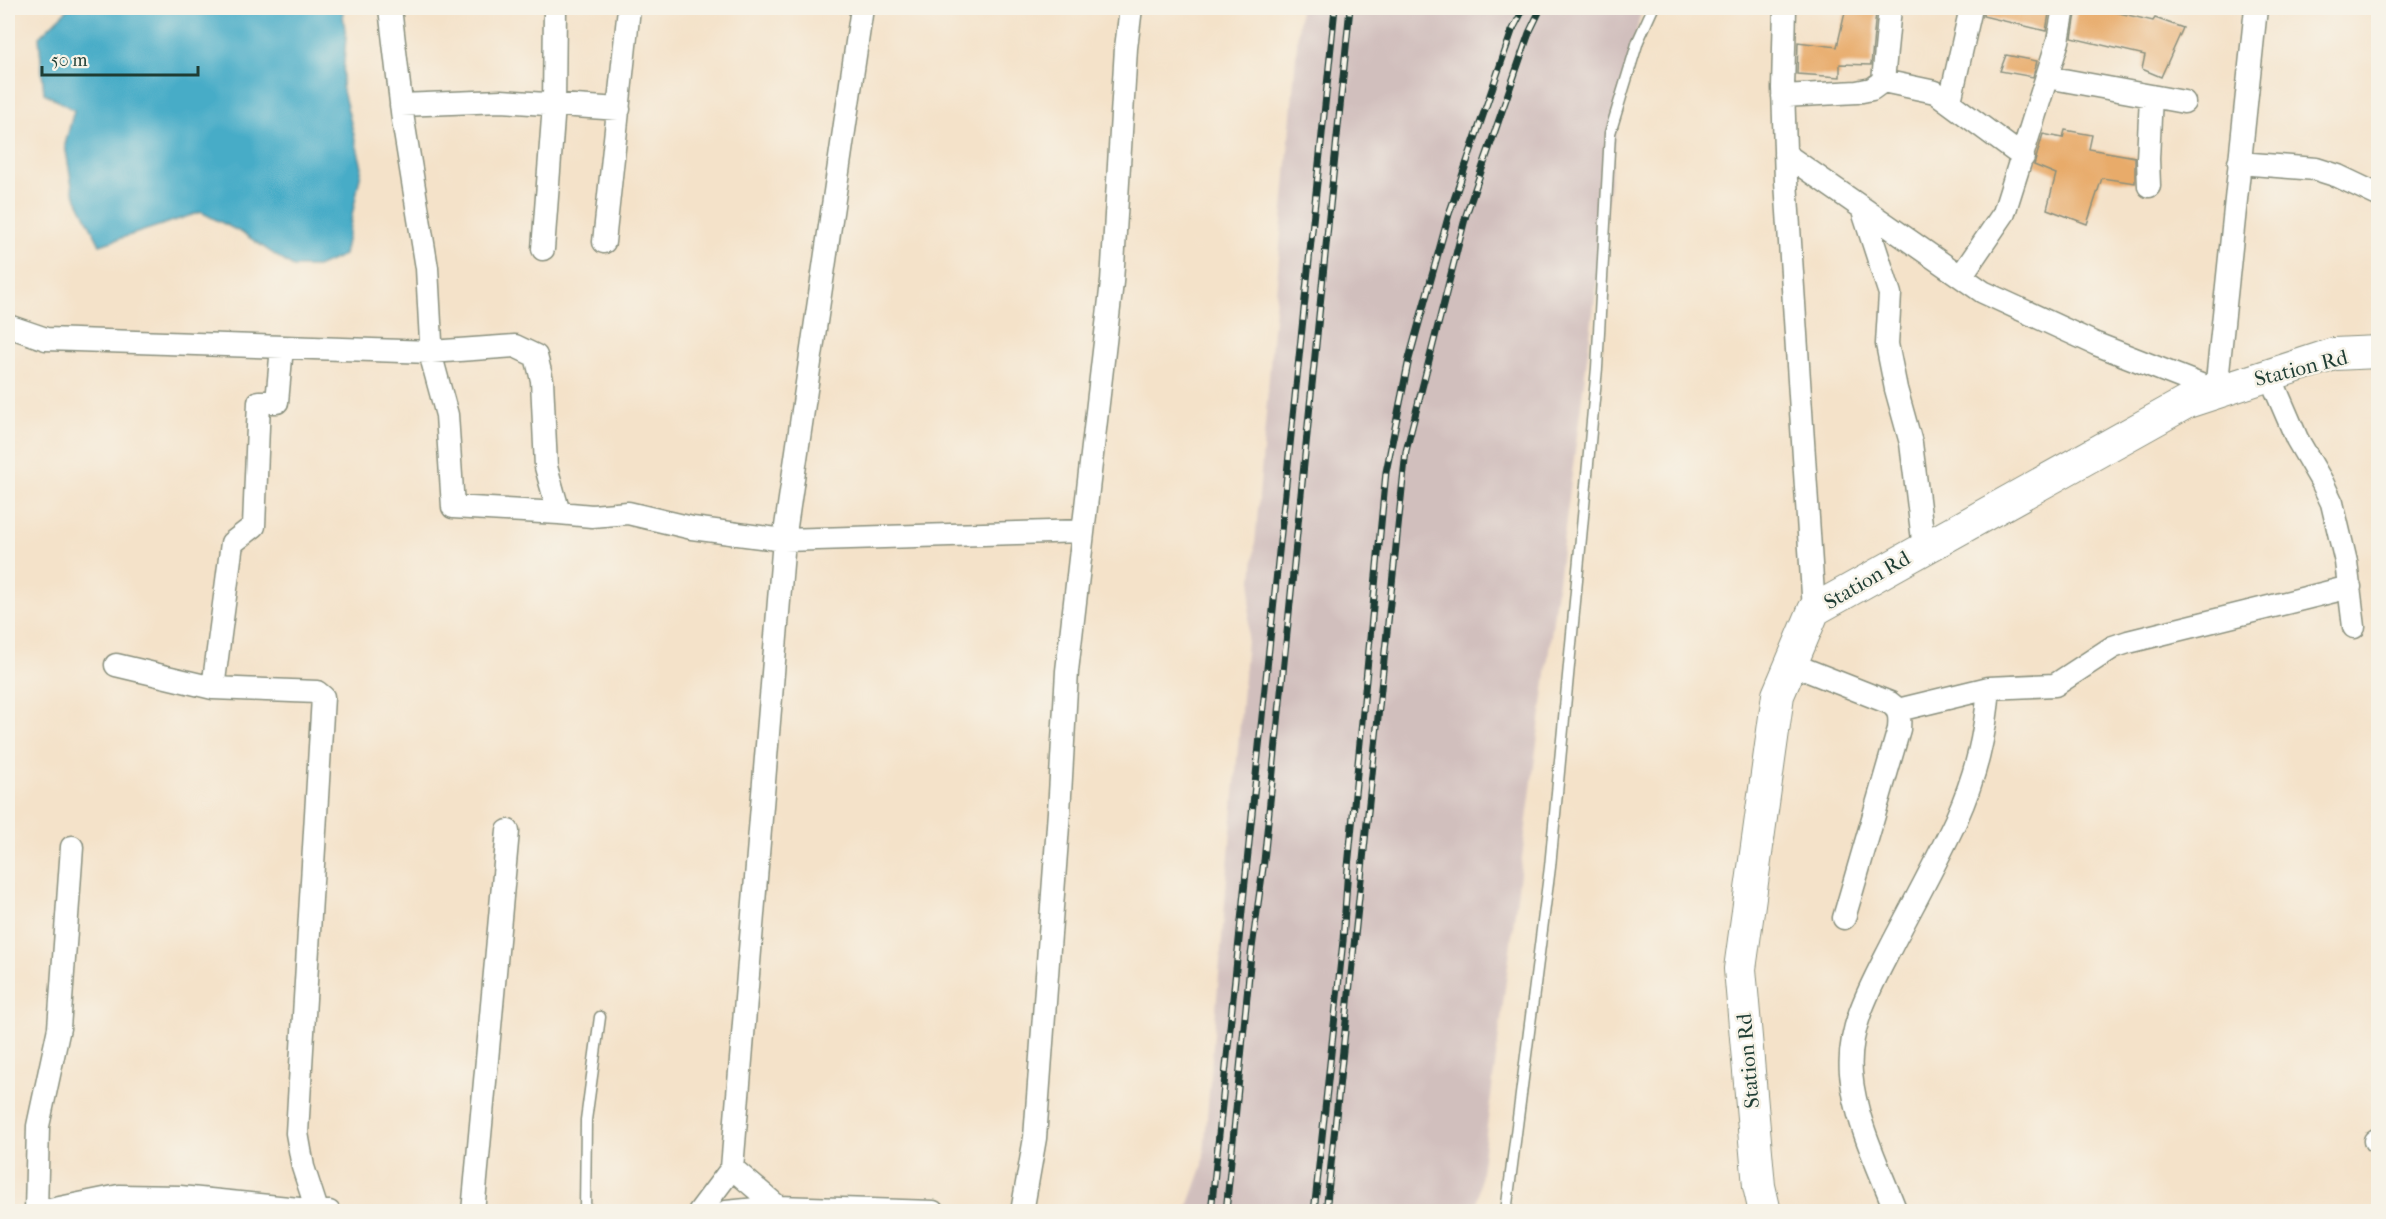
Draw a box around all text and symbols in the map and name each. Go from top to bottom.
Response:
scale bar [42,39,198,77]
text: 50 m [51,50,88,71]
street label: Station Rd [2252,345,2351,391]
street label: Station Rd [1820,546,1915,614]
street label: Station Rd [1732,1012,1764,1110]

